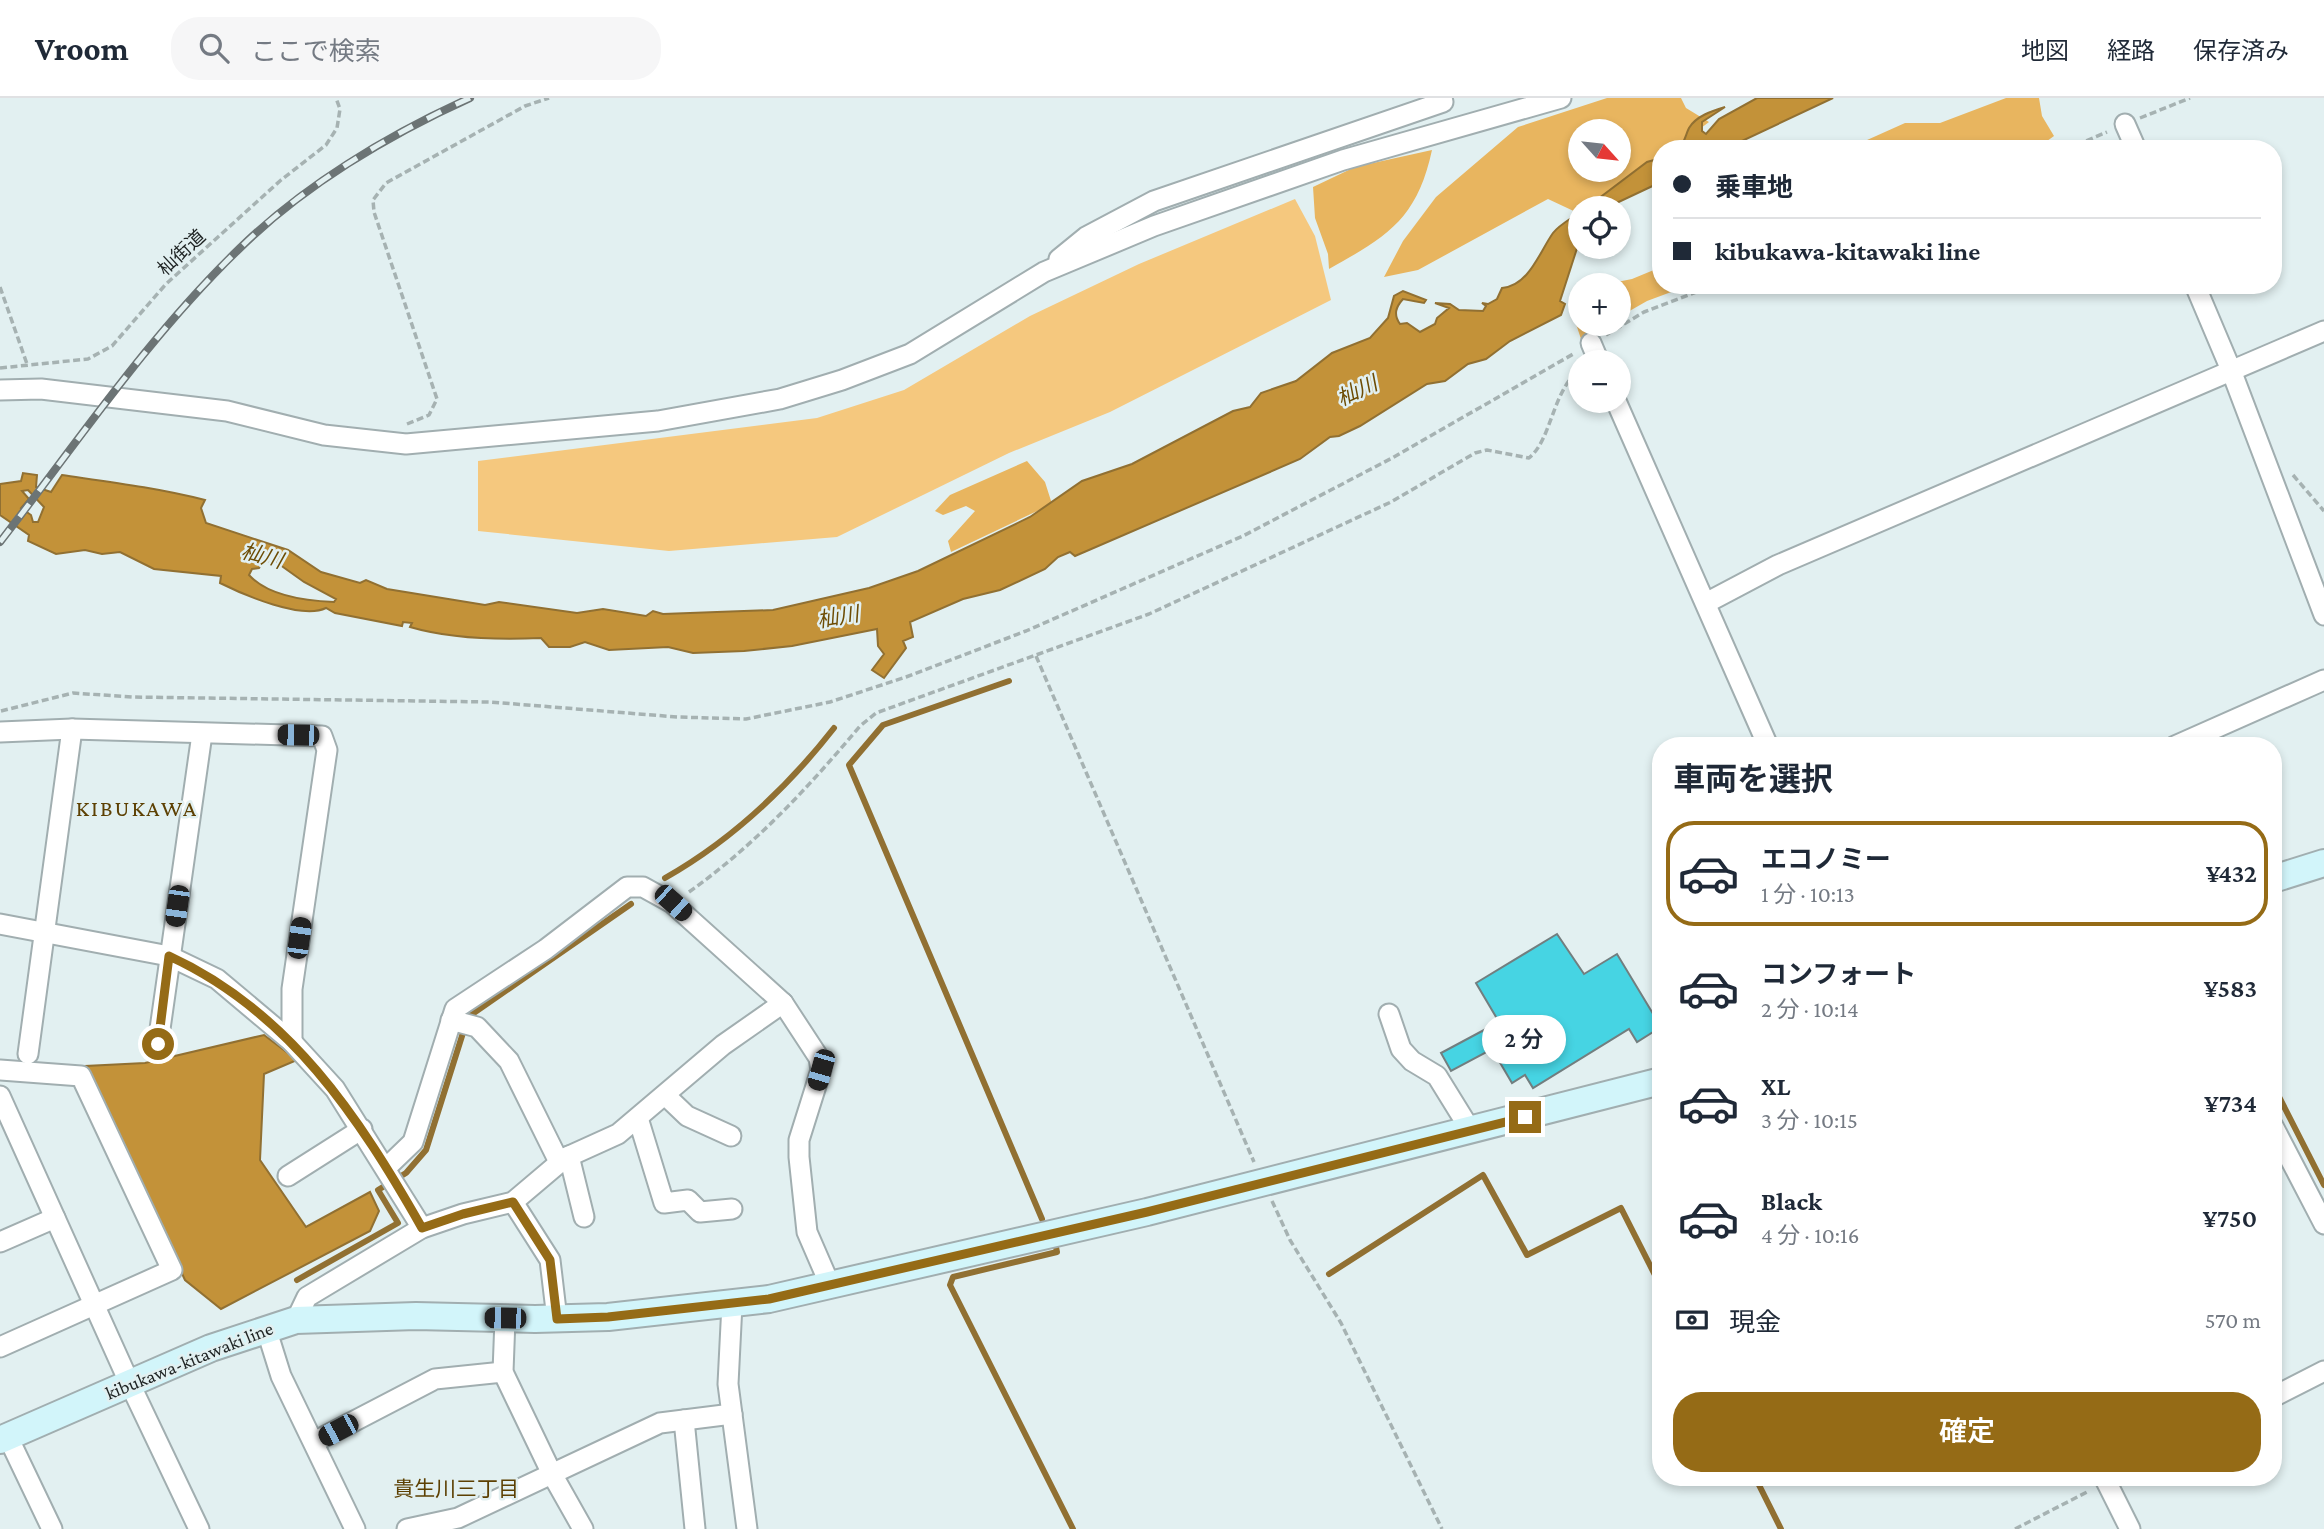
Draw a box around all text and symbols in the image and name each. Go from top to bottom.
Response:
search box [171,17,661,80]
icon: search [195,29,233,67]
text: Vroom [35,30,129,67]
text: ここで検索 [251,37,381,66]
text: 地図 [2021,37,2069,64]
text: 経路 [2107,37,2155,64]
text: 保存済み [2193,37,2289,64]
north arrow [1568,119,1631,182]
map controls [1568,119,1631,413]
text: 乗車地 [1715,173,1793,202]
button: locate [1568,196,1631,259]
street label: 杣街道 [153,225,209,279]
text: kibukawa-kitawaki line [1715,237,1980,266]
button: + [1568,273,1631,336]
button: − [1568,350,1631,413]
water label: 杣川 [1333,370,1383,411]
water label: 杣川 [239,539,287,574]
water label: 杣川 [815,601,863,632]
car [277,724,320,746]
text: 車両を選択 [1673,761,1833,797]
district label: KIBUKAWA [76,795,198,821]
icon: car [1677,842,1740,905]
text: エコノミー [1761,845,1891,874]
text: ¥432 [2206,859,2257,888]
car [651,881,696,925]
text: 1 分 · 10:13 [1761,881,1855,907]
car [164,884,191,928]
car [286,916,313,960]
icon: car [1677,957,1740,1020]
text: コンフォート [1761,960,1916,989]
text: ¥583 [2204,974,2257,1003]
text: 2 分 · 10:14 [1761,996,1859,1022]
callout: 2 分 [1483,1016,1567,1065]
text: 2 分 [1505,1026,1543,1052]
route start [142,1028,174,1060]
car [806,1047,837,1093]
icon: car [1677,1072,1740,1135]
text: XL [1761,1072,1790,1101]
text: ¥734 [2204,1089,2257,1118]
route end [1509,1101,1541,1133]
text: 3 分 · 10:15 [1761,1107,1858,1133]
icon: car [1677,1187,1740,1250]
text: Black [1761,1187,1822,1216]
text: ¥750 [2203,1204,2257,1233]
text: 4 分 · 10:16 [1761,1222,1859,1248]
icon: cash [1673,1301,1711,1339]
car [484,1307,527,1329]
text: 570 m [2205,1307,2261,1333]
text: 現金 [1729,1308,1781,1337]
street label: kibukawa-kitawaki line [102,1317,276,1404]
button: 確定 [1673,1392,2261,1472]
car [315,1411,362,1449]
district label: 貴生川三丁目 [393,1477,519,1501]

